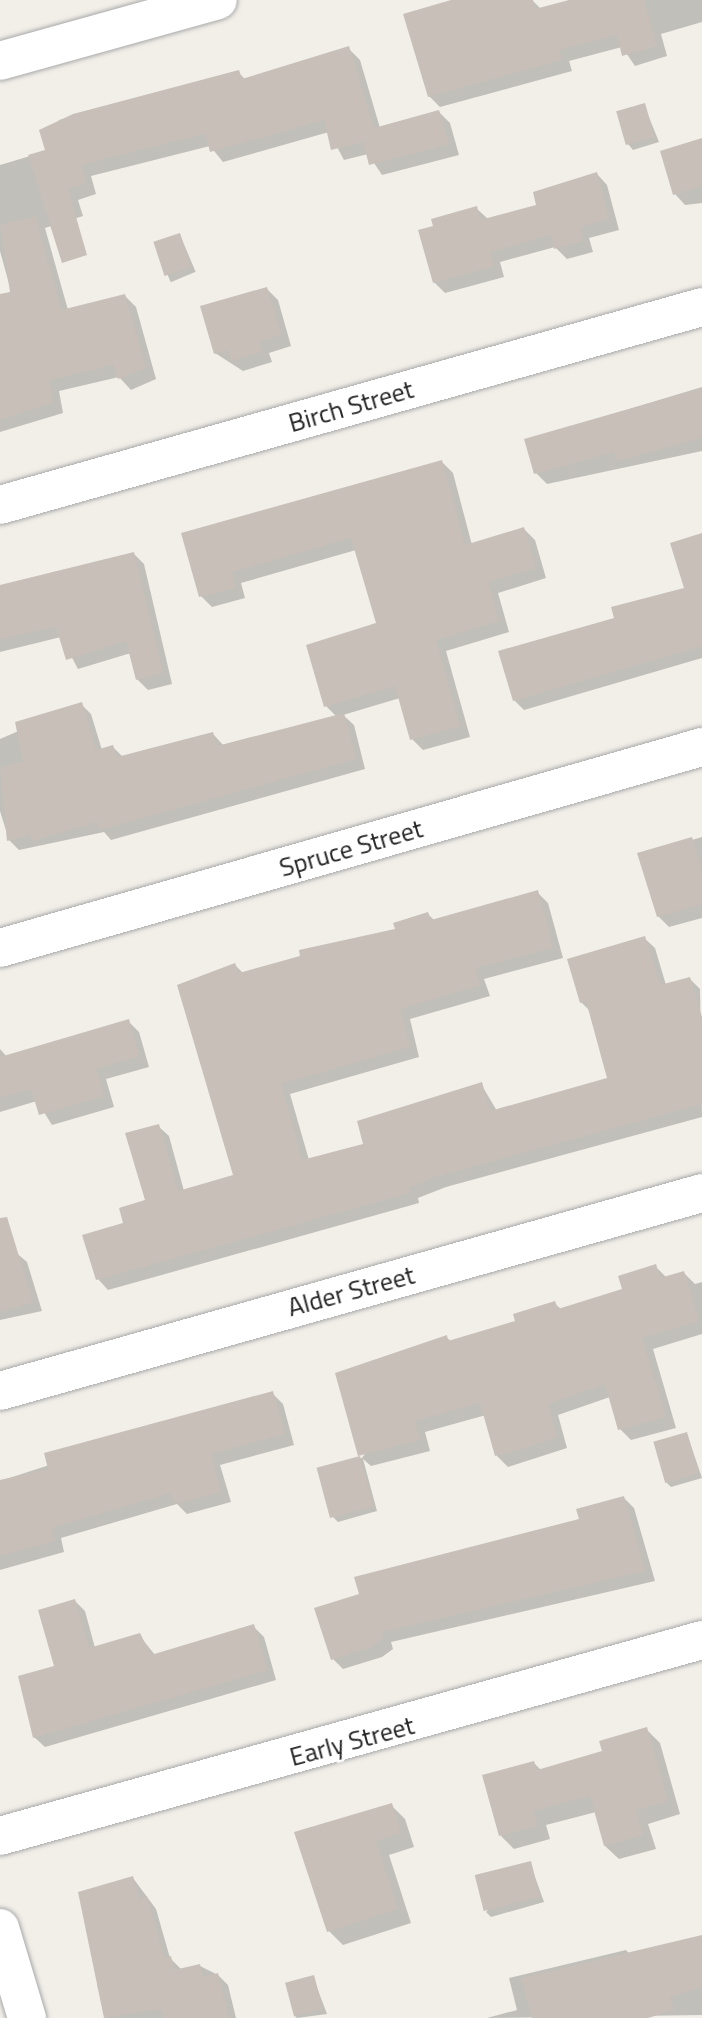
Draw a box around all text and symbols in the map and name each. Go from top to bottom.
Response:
street label: Birch Street [285,373,417,439]
street label: Spruce Street [276,813,426,883]
street label: Alder Street [284,1259,418,1323]
street label: Early Street [286,1709,418,1773]

